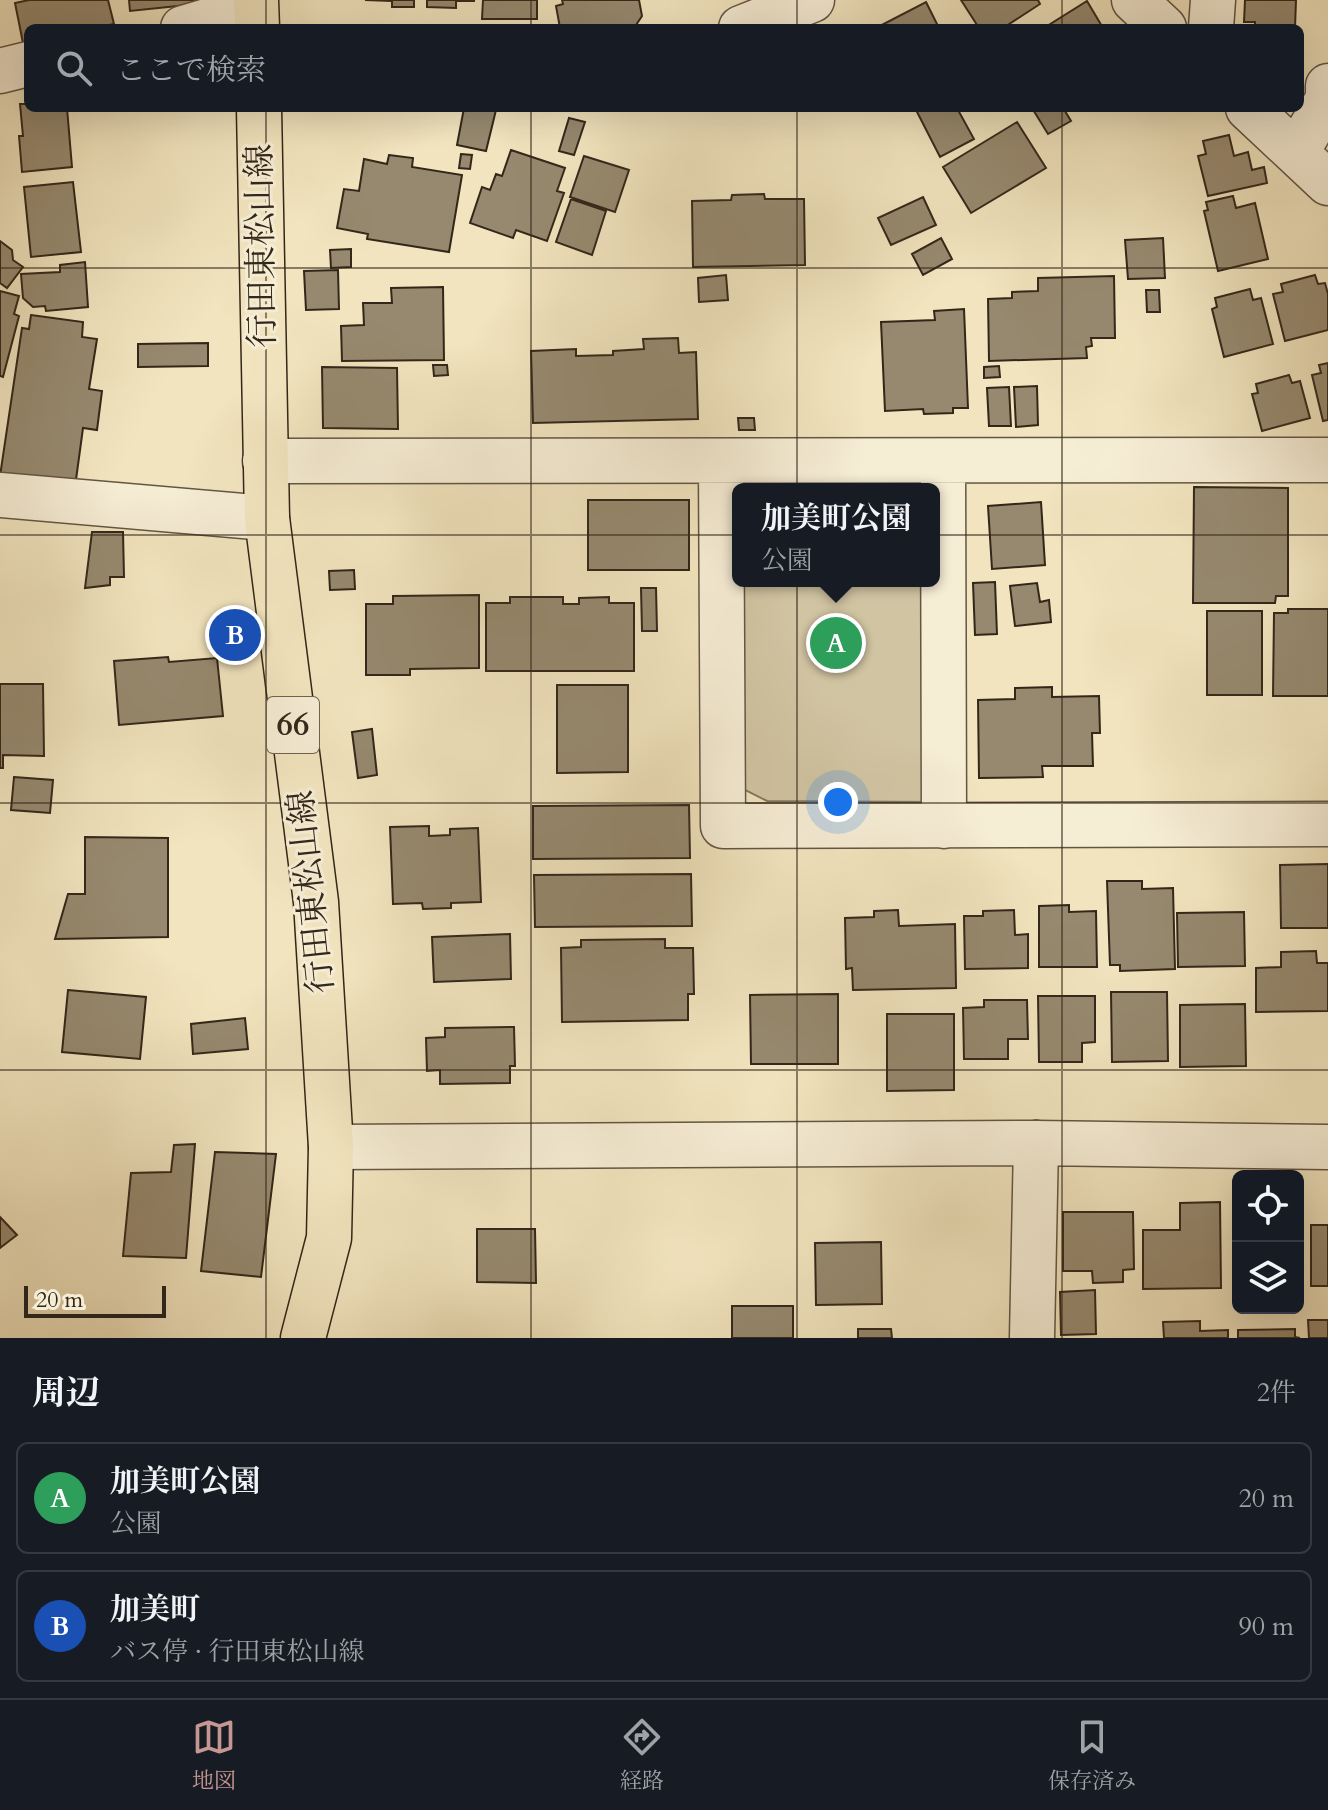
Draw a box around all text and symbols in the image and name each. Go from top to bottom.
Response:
search box [24,24,1304,112]
icon: search [52,46,96,90]
text: ここで検索 [116,50,266,91]
street label: 行田東松山線 [236,144,286,348]
popup [732,483,940,587]
text: 加美町公園 [761,498,911,539]
text: 公園 [761,543,813,578]
pin: B [209,605,261,665]
pin: A [810,613,862,673]
road number: 66 [267,697,319,753]
your location [818,782,858,822]
street label: 行田東松山線 [277,788,345,996]
map controls [1232,1170,1304,1314]
button: locate [1232,1170,1304,1242]
button: layers [1232,1242,1304,1314]
scale bar [24,1282,166,1318]
text: 20 m [36,1285,83,1315]
text: 周辺 [32,1370,100,1416]
text: 2件 [1257,1375,1296,1410]
text: 加美町公園 [110,1461,260,1502]
text: A [50,1481,70,1516]
text: 20 m [1238,1481,1294,1516]
text: 公園 [110,1506,162,1541]
text: 加美町 [110,1589,200,1630]
text: B [51,1609,69,1644]
text: 90 m [1238,1609,1294,1644]
text: バス停 · 行田東松山線 [110,1634,365,1669]
tab: 地図 [192,1715,236,1796]
tab: 経路 [620,1715,664,1796]
tab: 保存済み [1048,1715,1136,1796]

